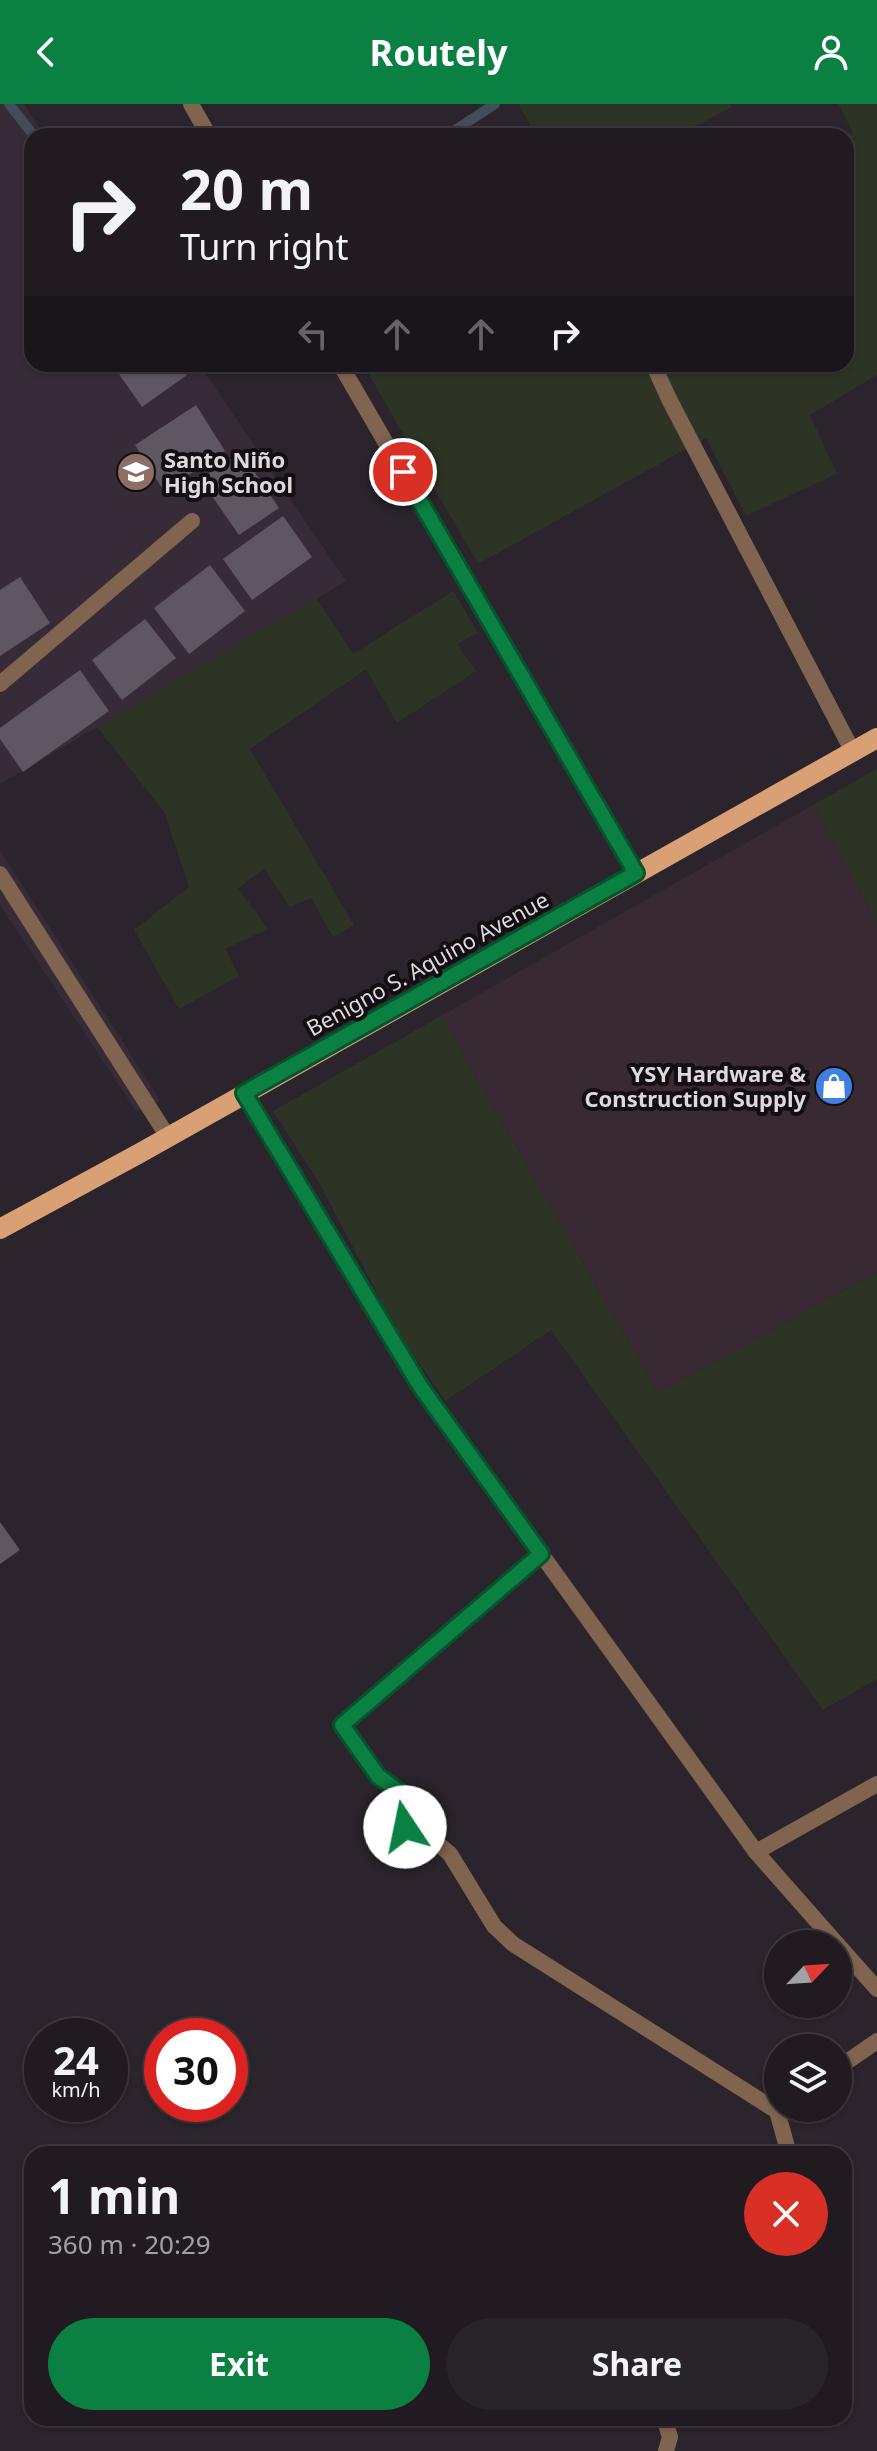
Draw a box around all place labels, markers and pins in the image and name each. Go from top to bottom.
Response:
pin [369,438,437,506]
place label: Santo Niño High School [164,444,293,499]
school or university icon: Santo Niño High School [115,451,157,493]
place label: YSY Hardware & Construction Supply [585,1058,806,1113]
shop icon: YSY Hardware & Construction Supply [813,1065,855,1107]

